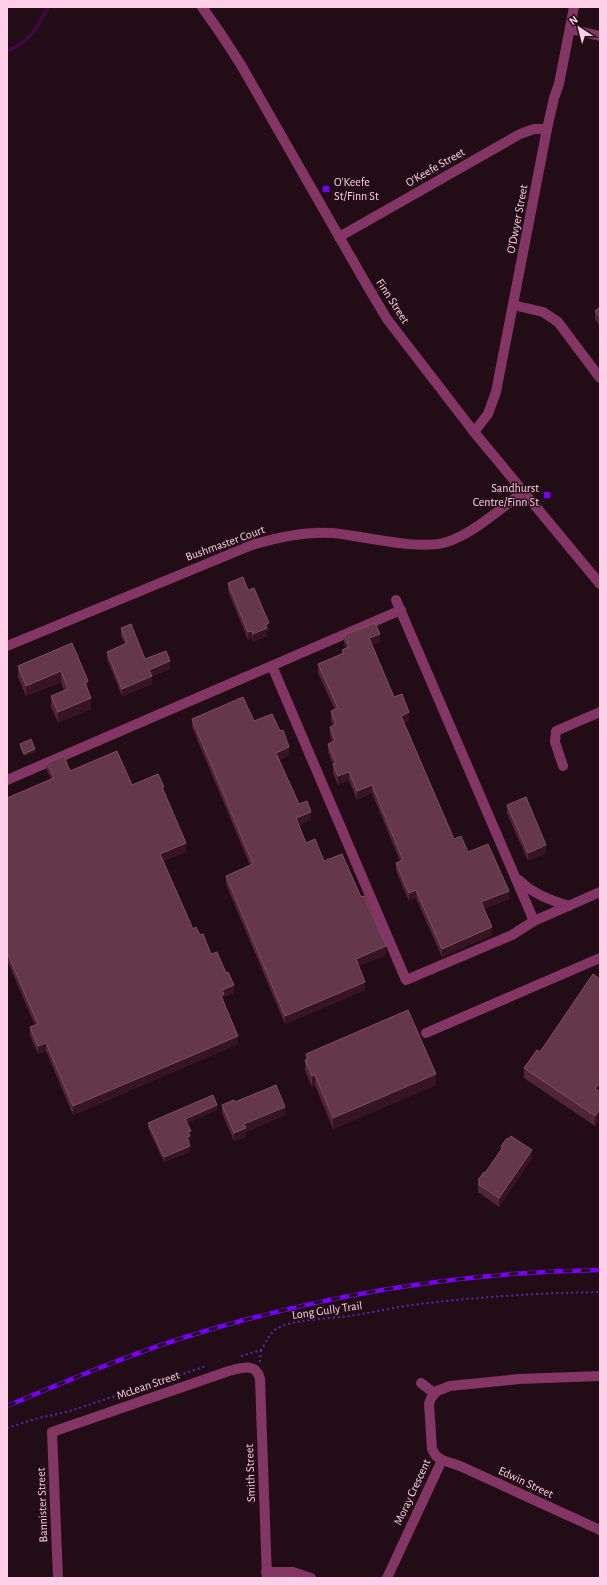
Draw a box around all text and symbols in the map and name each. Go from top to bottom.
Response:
north arrow [559,8,599,48]
text: N [567,14,580,27]
street label: O'Keefe Street [403,145,467,189]
place label: O'Keefe St/Finn St [334,176,379,202]
street label: O'Dwyer Street [504,183,531,255]
marker: O'Keefe St/Finn St [321,184,331,194]
street label: Finn Street [374,277,412,326]
place label: Sandhurst Centre/Finn St [473,482,539,508]
marker: Sandhurst Centre/Finn St [542,490,552,500]
street label: Bushmaster Court [184,523,266,563]
street label: Long Gully Trail [291,1299,363,1322]
street label: McLean Street [115,1369,181,1401]
street label: Smith Street [243,1443,257,1502]
street label: Moray Crescent [392,1457,433,1527]
street label: Edwin Street [497,1464,555,1500]
street label: Bannister Street [35,1467,49,1543]

